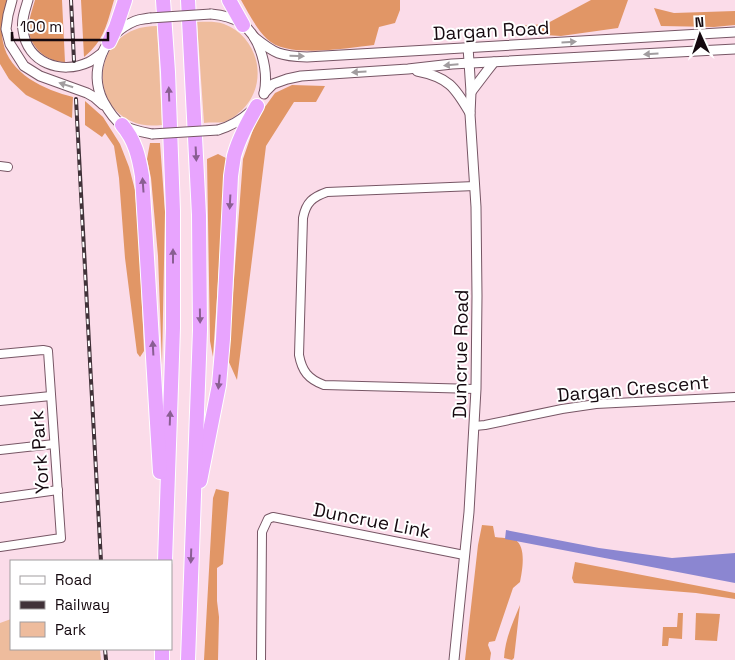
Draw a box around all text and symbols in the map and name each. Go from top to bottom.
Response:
scale bar [12,10,109,42]
north arrow [675,10,725,60]
text: N [694,13,704,31]
street label: Dargan Road [432,15,550,46]
text: 100 m [20,17,62,36]
one-way arrow [562,37,578,45]
one-way arrow [643,50,659,58]
one-way arrow [289,53,305,61]
one-way arrow [443,61,459,69]
one-way arrow [351,68,367,76]
one-way arrow [58,81,73,89]
one-way arrow [165,85,173,101]
one-way arrow [192,146,200,162]
one-way arrow [138,177,146,193]
one-way arrow [225,195,233,211]
one-way arrow [169,248,177,264]
street label: Duncrue Road [447,289,474,419]
one-way arrow [196,308,204,324]
one-way arrow [148,339,156,355]
street label: Dargan Crescent [556,369,710,408]
one-way arrow [215,374,223,390]
street label: York Park [24,409,55,494]
one-way arrow [166,410,174,426]
street label: Duncrue Link [311,497,433,544]
one-way arrow [187,548,195,564]
legend [10,560,172,650]
text: Road [55,570,92,589]
text: Railway [55,595,110,614]
text: Park [55,620,86,639]

